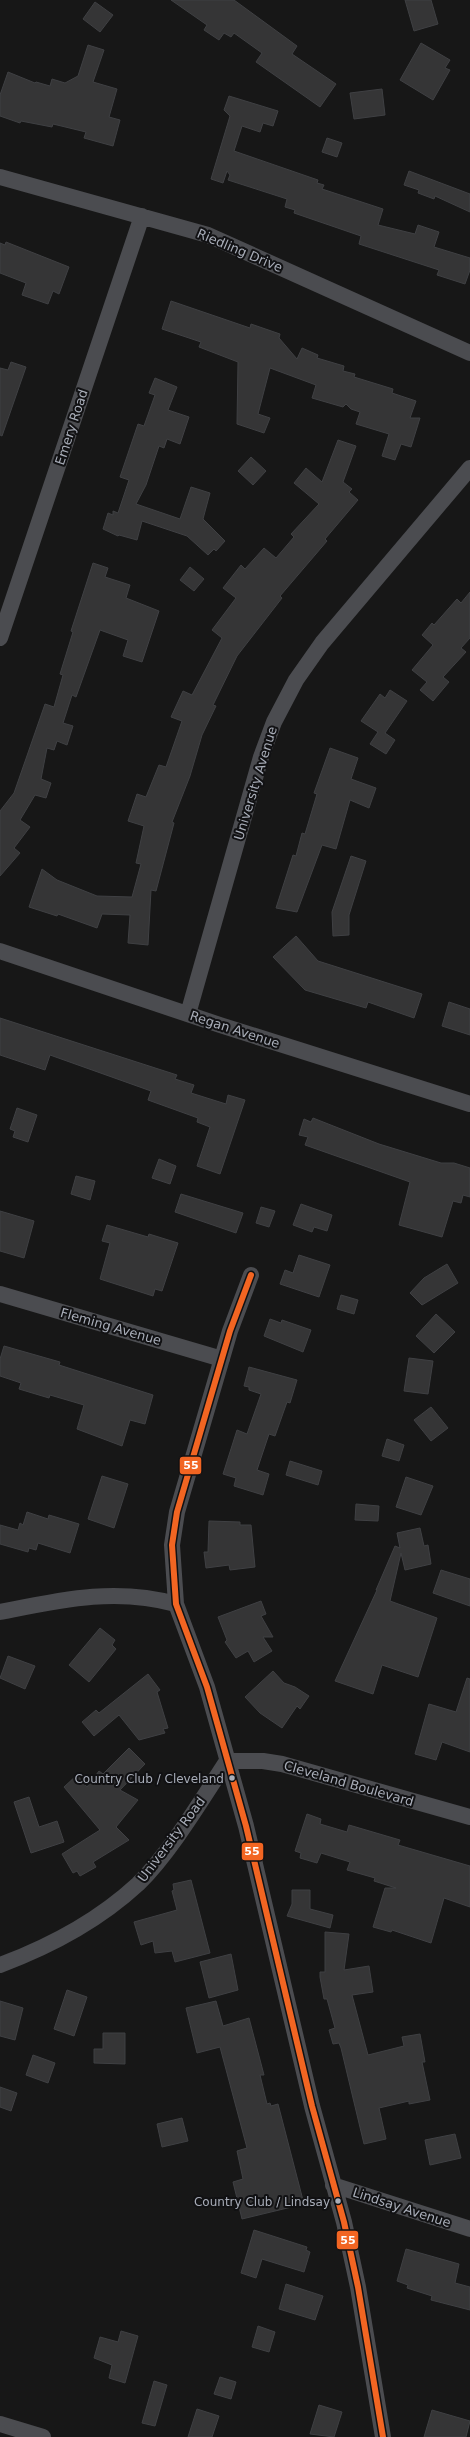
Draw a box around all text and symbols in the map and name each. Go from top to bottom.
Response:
street label: Riedling Drive [195,226,285,275]
street label: Emery Road [52,387,91,467]
street label: University Avenue [231,725,280,842]
street label: Regan Avenue [188,1008,282,1051]
street label: Fleming Avenue [59,1305,163,1348]
line badge: 55 [179,1456,202,1475]
text: 55 [183,1459,199,1472]
street label: Cleveland Boulevard [282,1758,415,1809]
place label: Country Club / Cleveland [74,1772,224,1786]
marker: Country Club / Cleveland [227,1773,237,1783]
street label: University Road [135,1794,208,1885]
line badge: 55 [241,1842,264,1861]
text: 55 [244,1845,260,1858]
street label: Lindsay Avenue [351,2185,453,2230]
place label: Country Club / Lindsay [194,2195,330,2209]
marker: Country Club / Lindsay [333,2196,343,2206]
line badge: 55 [336,2230,359,2250]
text: 55 [340,2234,356,2247]

